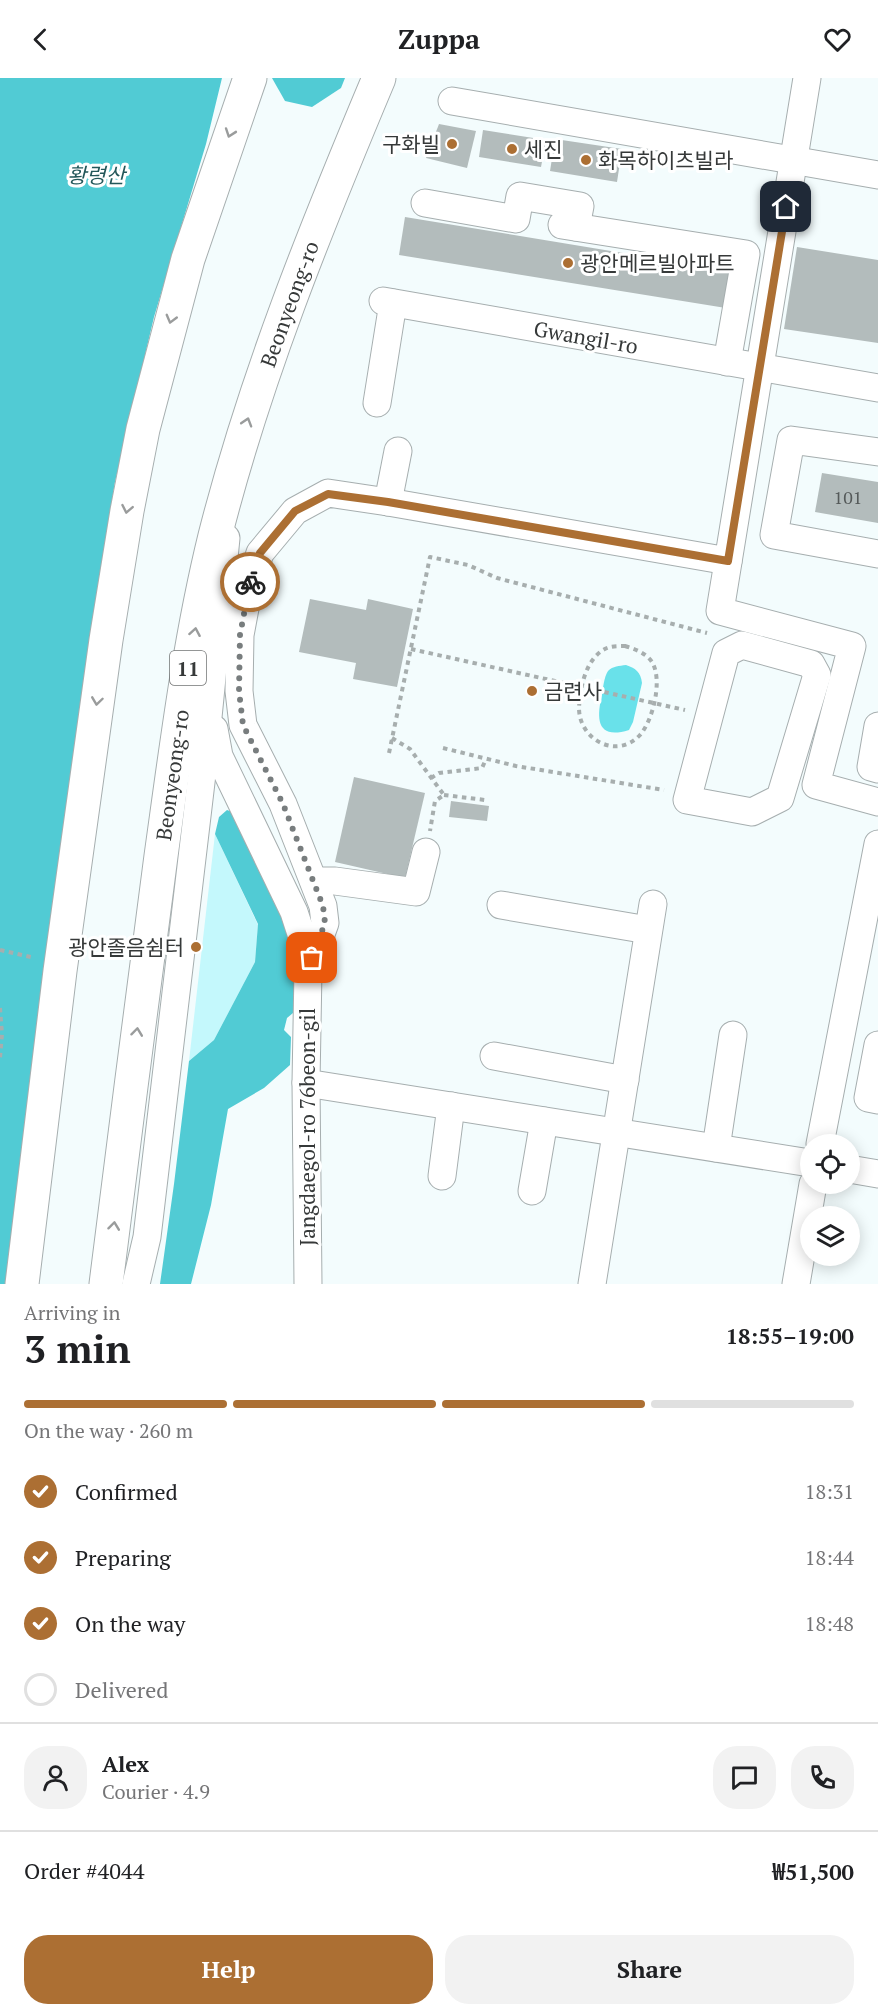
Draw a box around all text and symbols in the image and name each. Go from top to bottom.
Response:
text: Zuppa [398,21,480,57]
icon: back [24,23,57,56]
icon: heart [821,23,854,56]
one-way arrow [224,127,237,138]
place label: 구화빌 [382,130,440,158]
place label: 세진 [524,135,563,163]
marker: 구화빌 [445,137,459,151]
marker: 세진 [505,142,519,156]
place label: 화목하이츠빌라 [598,146,733,174]
marker: 화목하이츠빌라 [579,153,593,167]
park label: 황령산 [67,161,128,189]
pin [760,181,811,232]
icon: home [769,190,802,223]
street label: Beonyeong-ro [253,237,325,371]
place label: 광안메르빌아파트 [580,249,735,277]
marker: 광안메르빌아파트 [561,256,575,270]
one-way arrow [166,313,178,324]
street label: Gwangil-ro [532,314,640,360]
one-way arrow [240,417,252,428]
house number: 101 [834,485,862,509]
one-way arrow [121,504,134,514]
courier [220,552,280,612]
icon: bike [234,566,267,599]
one-way arrow [188,627,201,637]
road number: 11 [170,651,206,685]
place label: 금련사 [544,677,602,705]
marker: 금련사 [525,684,539,698]
one-way arrow [92,697,104,706]
street label: Beonyeong-ro [149,708,195,842]
pin [286,932,337,983]
place label: 광안졸음쉼터 [68,933,184,961]
marker: 광안졸음쉼터 [189,940,203,954]
icon: bag [295,941,328,974]
street label: Jangdaegol-ro 76beon-gil [293,1008,321,1246]
one-way arrow [131,1028,143,1037]
map controls [800,1134,860,1266]
button: locate [800,1134,860,1194]
button: layers [800,1206,860,1266]
one-way arrow [107,1221,119,1231]
text: Arriving in [24,1299,120,1326]
text: 18:55–19:00 [726,1321,854,1350]
text: 3 min [24,1322,131,1374]
text: On the way · 260 m [24,1417,193,1444]
icon: check [24,1475,57,1508]
text: Confirmed [75,1477,178,1506]
text: 18:31 [805,1478,854,1505]
icon: check [24,1541,57,1574]
text: Preparing [75,1543,171,1572]
text: 18:44 [805,1544,854,1571]
icon: check [24,1607,57,1640]
text: On the way [75,1609,185,1638]
text: 18:48 [805,1610,854,1637]
text: Delivered [75,1675,168,1704]
button: person [24,1746,87,1809]
button: chat [713,1746,776,1809]
button: phone [791,1746,854,1809]
text: Alex [102,1749,149,1778]
text: Courier · 4.9 [102,1778,210,1805]
text: Order #4044 [24,1856,144,1885]
text: ₩51,500 [772,1857,854,1886]
button: Help [24,1935,433,2004]
button: Share [445,1935,854,2004]

